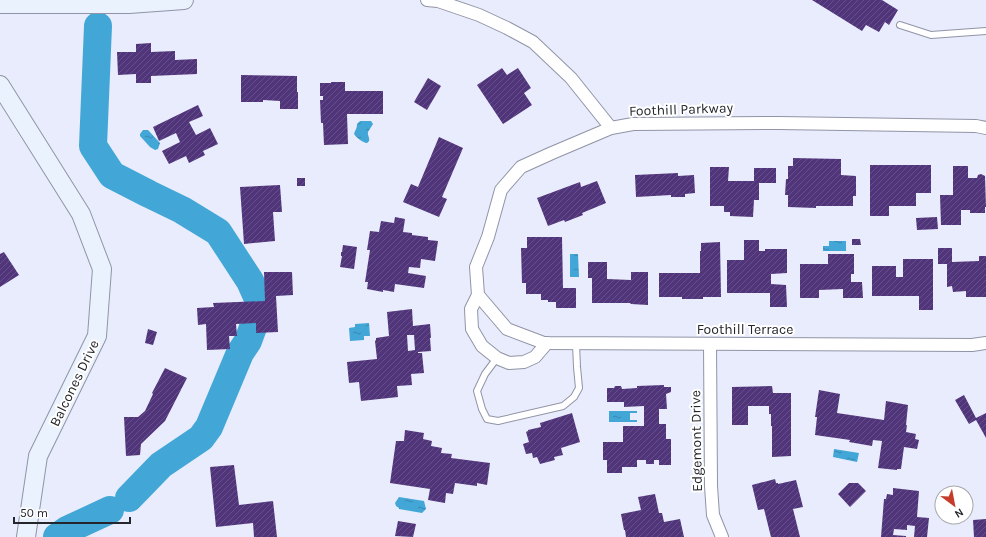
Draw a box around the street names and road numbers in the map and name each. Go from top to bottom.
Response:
street label: Foothill Parkway [629,99,734,120]
street label: Foothill Terrace [697,321,793,338]
street label: Balcones Drive [46,337,103,429]
street label: Edgemont Drive [687,390,706,492]

